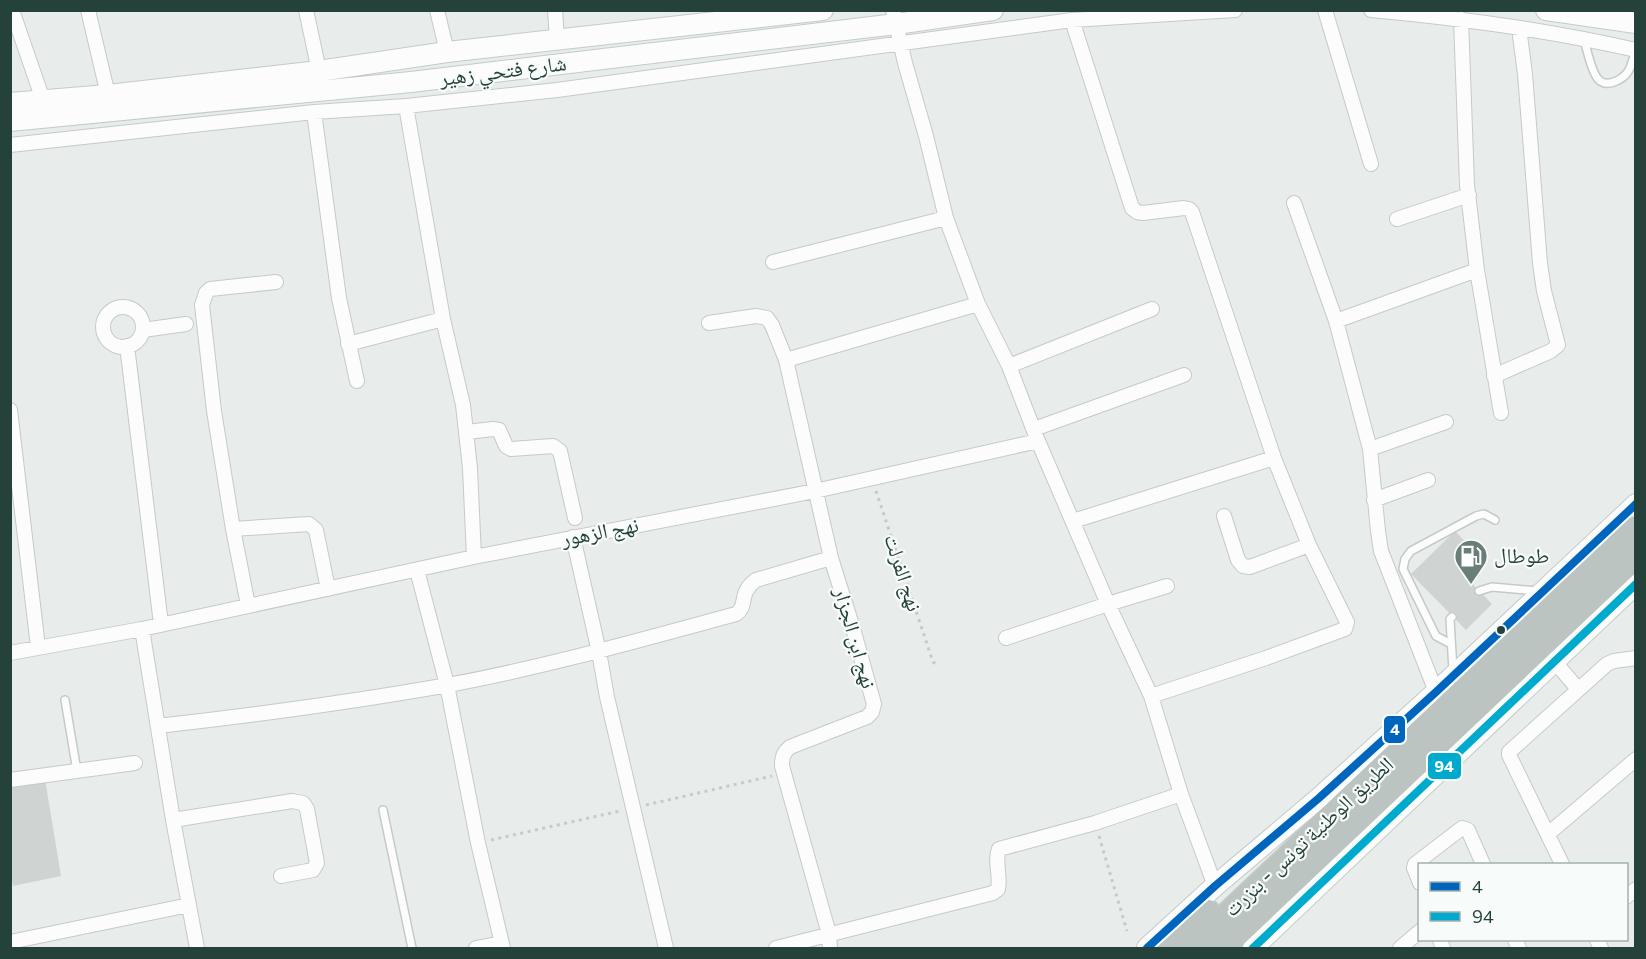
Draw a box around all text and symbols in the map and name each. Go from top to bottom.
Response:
street label: شارع فتحي زهير [437,49,568,95]
street label: نهج الزهور [558,511,641,552]
street label: نهج الفرلت [878,531,929,615]
fuel station icon: طوطال [1453,538,1489,585]
place label: طوطال [1494,542,1549,568]
street label: نهج ابن الجزار [828,583,883,692]
unlabelled marker [1495,624,1507,636]
line badge: 4 [1383,715,1406,744]
text: 4 [1390,719,1400,738]
street label: الطريق الوطنية تونس - بنزرت [1218,751,1399,922]
line badge: 94 [1427,752,1462,780]
text: 94 [1434,756,1454,775]
legend [1418,863,1628,941]
text: 4 [1472,875,1483,897]
text: 94 [1472,905,1494,927]

